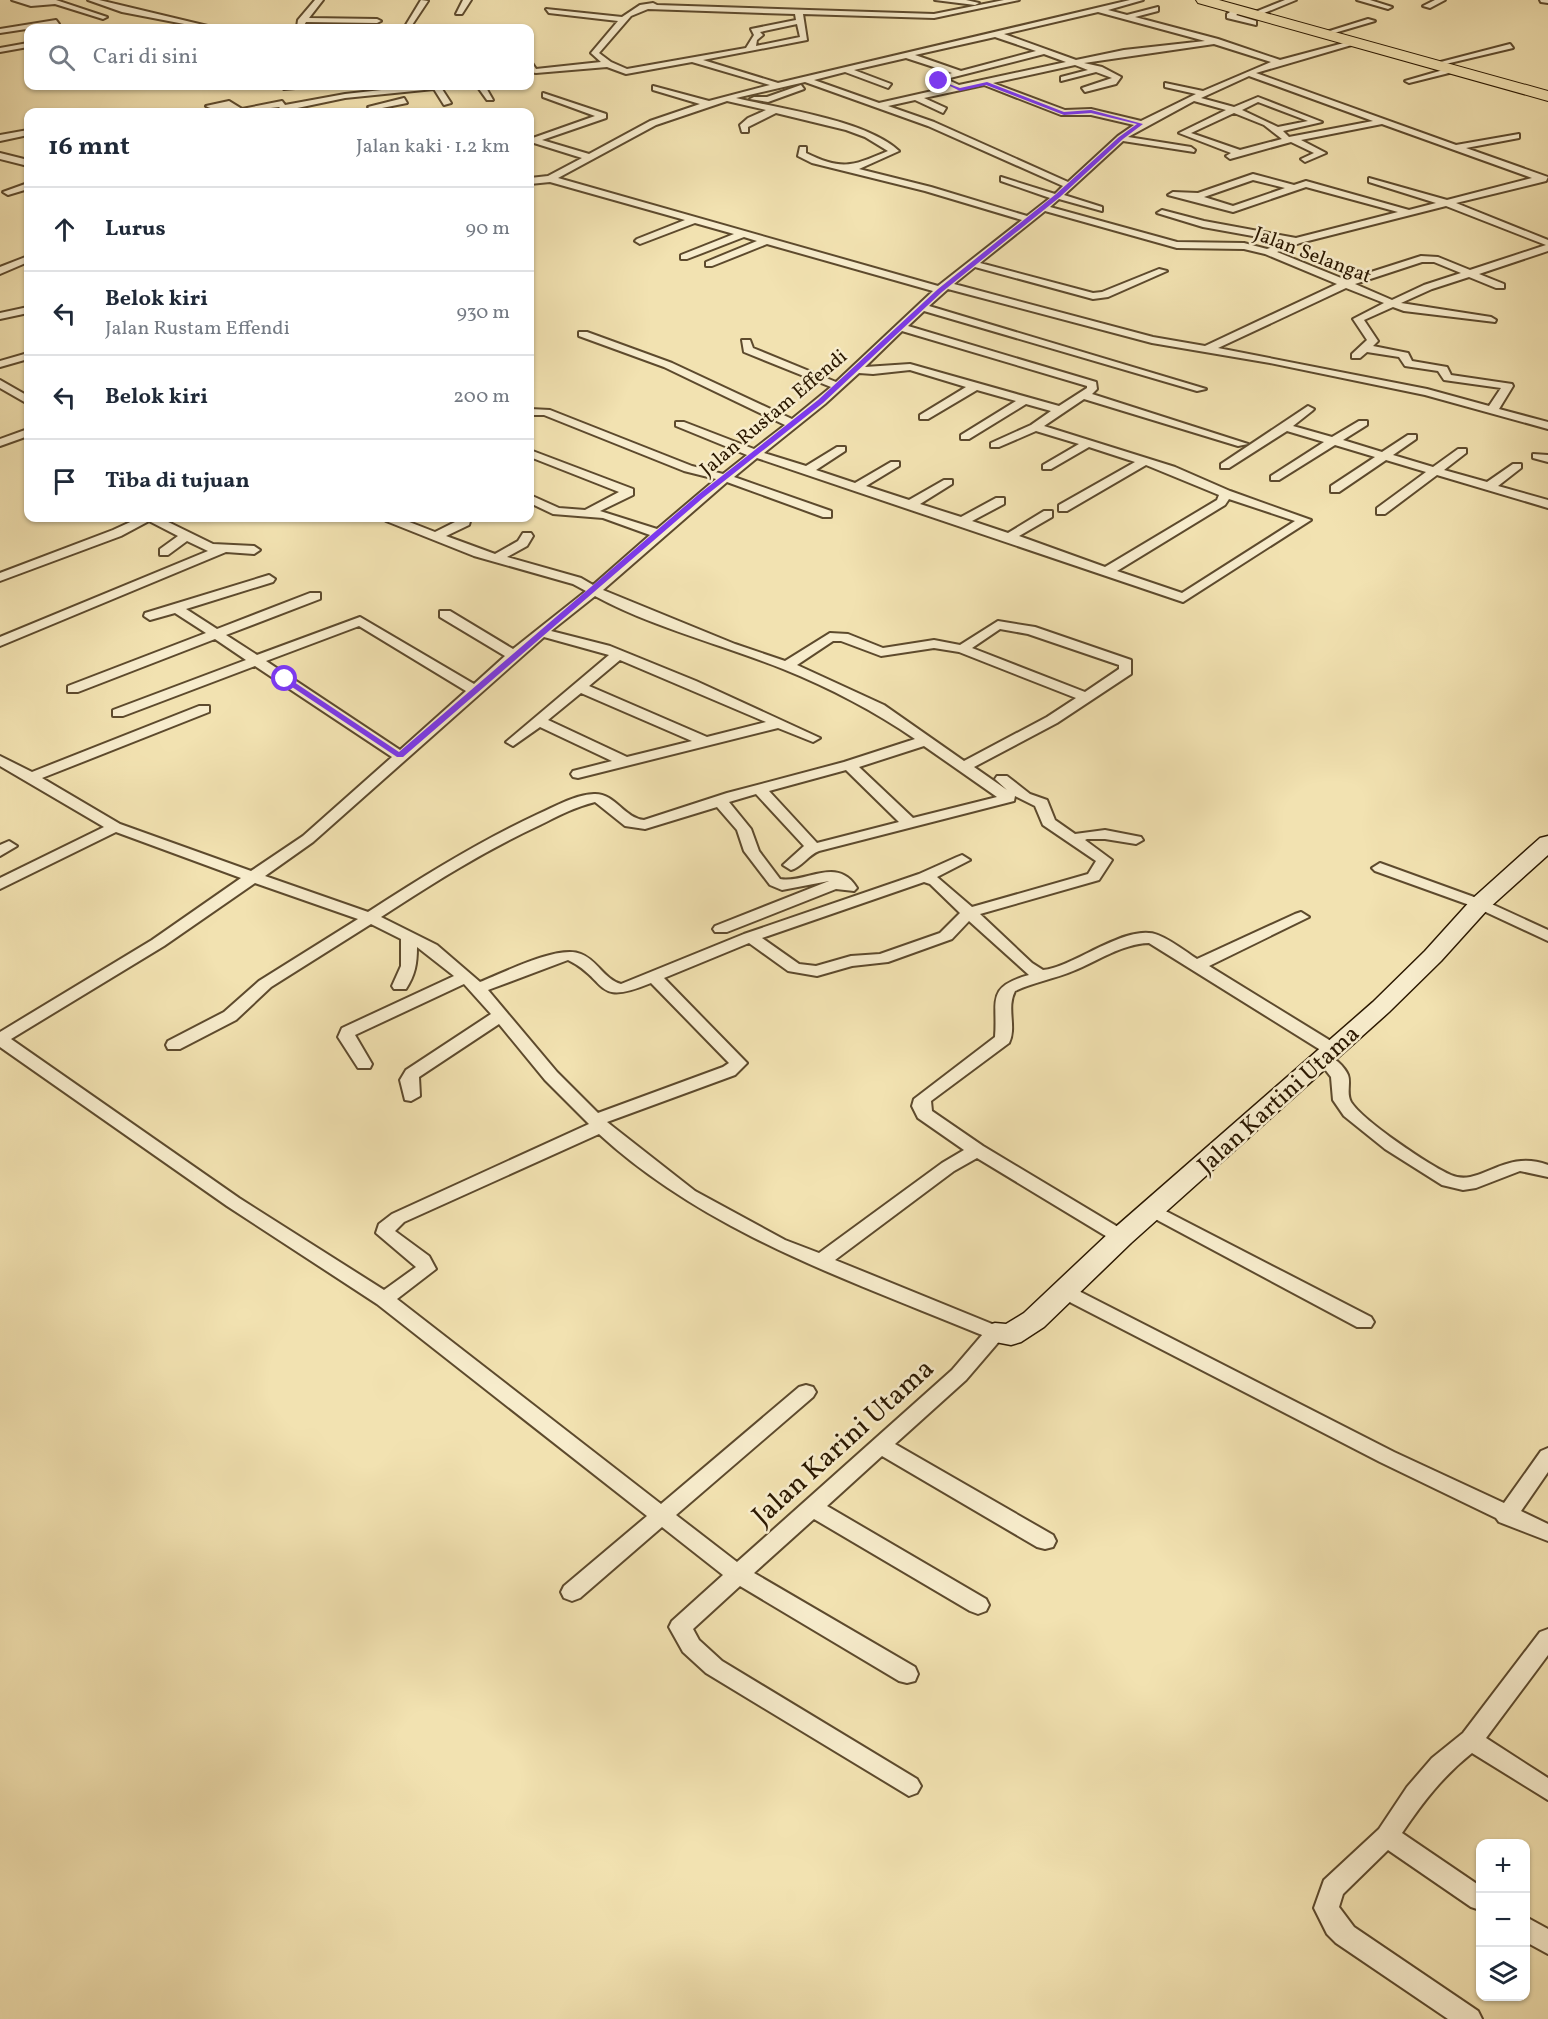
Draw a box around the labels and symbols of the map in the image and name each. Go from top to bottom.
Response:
route end [925,67,951,93]
street label: Jalan Selangat [1250,221,1375,291]
street label: Jalan Rustam Effendi [695,343,854,484]
route start [271,665,297,691]
street label: Jalan Kartini Utama [1191,1018,1368,1183]
street label: Jalan Karini Utama [744,1350,943,1535]

